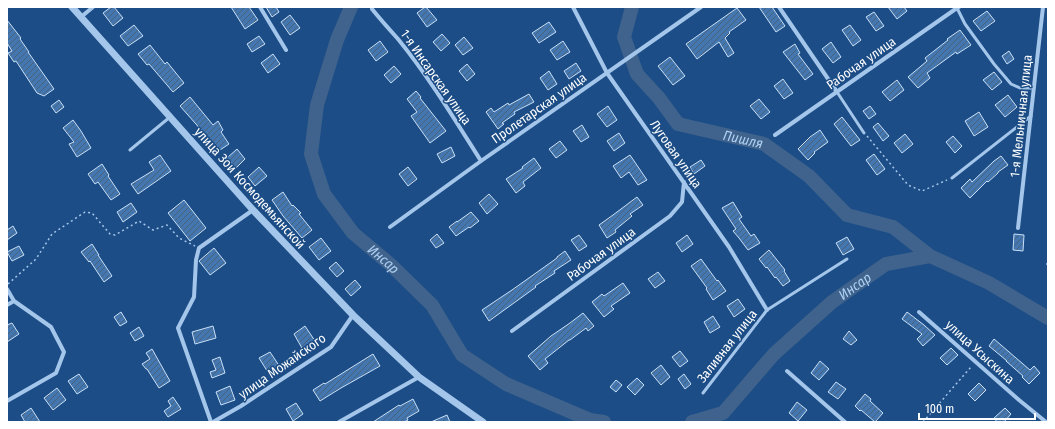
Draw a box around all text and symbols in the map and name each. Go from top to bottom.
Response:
street label: 1-я Инсарская улица [398,27,474,127]
street label: Рабочая улица [824,34,898,92]
street label: 1-я Мельничная улица [1007,54,1035,178]
street label: Пролетарская улица [489,70,589,146]
street label: Луговая улица [647,117,705,191]
street label: улица Зои Космодемьянской [192,124,308,252]
water label: Пишля [722,126,765,152]
street label: Рабочая улица [564,224,638,284]
water label: Инсар [364,241,403,277]
water label: Инсар [835,269,875,303]
street label: Заливная улица [694,307,760,385]
street label: улица Усыскина [942,317,1018,387]
street label: улица Можайского [236,330,329,402]
scale bar [919,395,1035,421]
text: 100 m [925,402,954,416]

